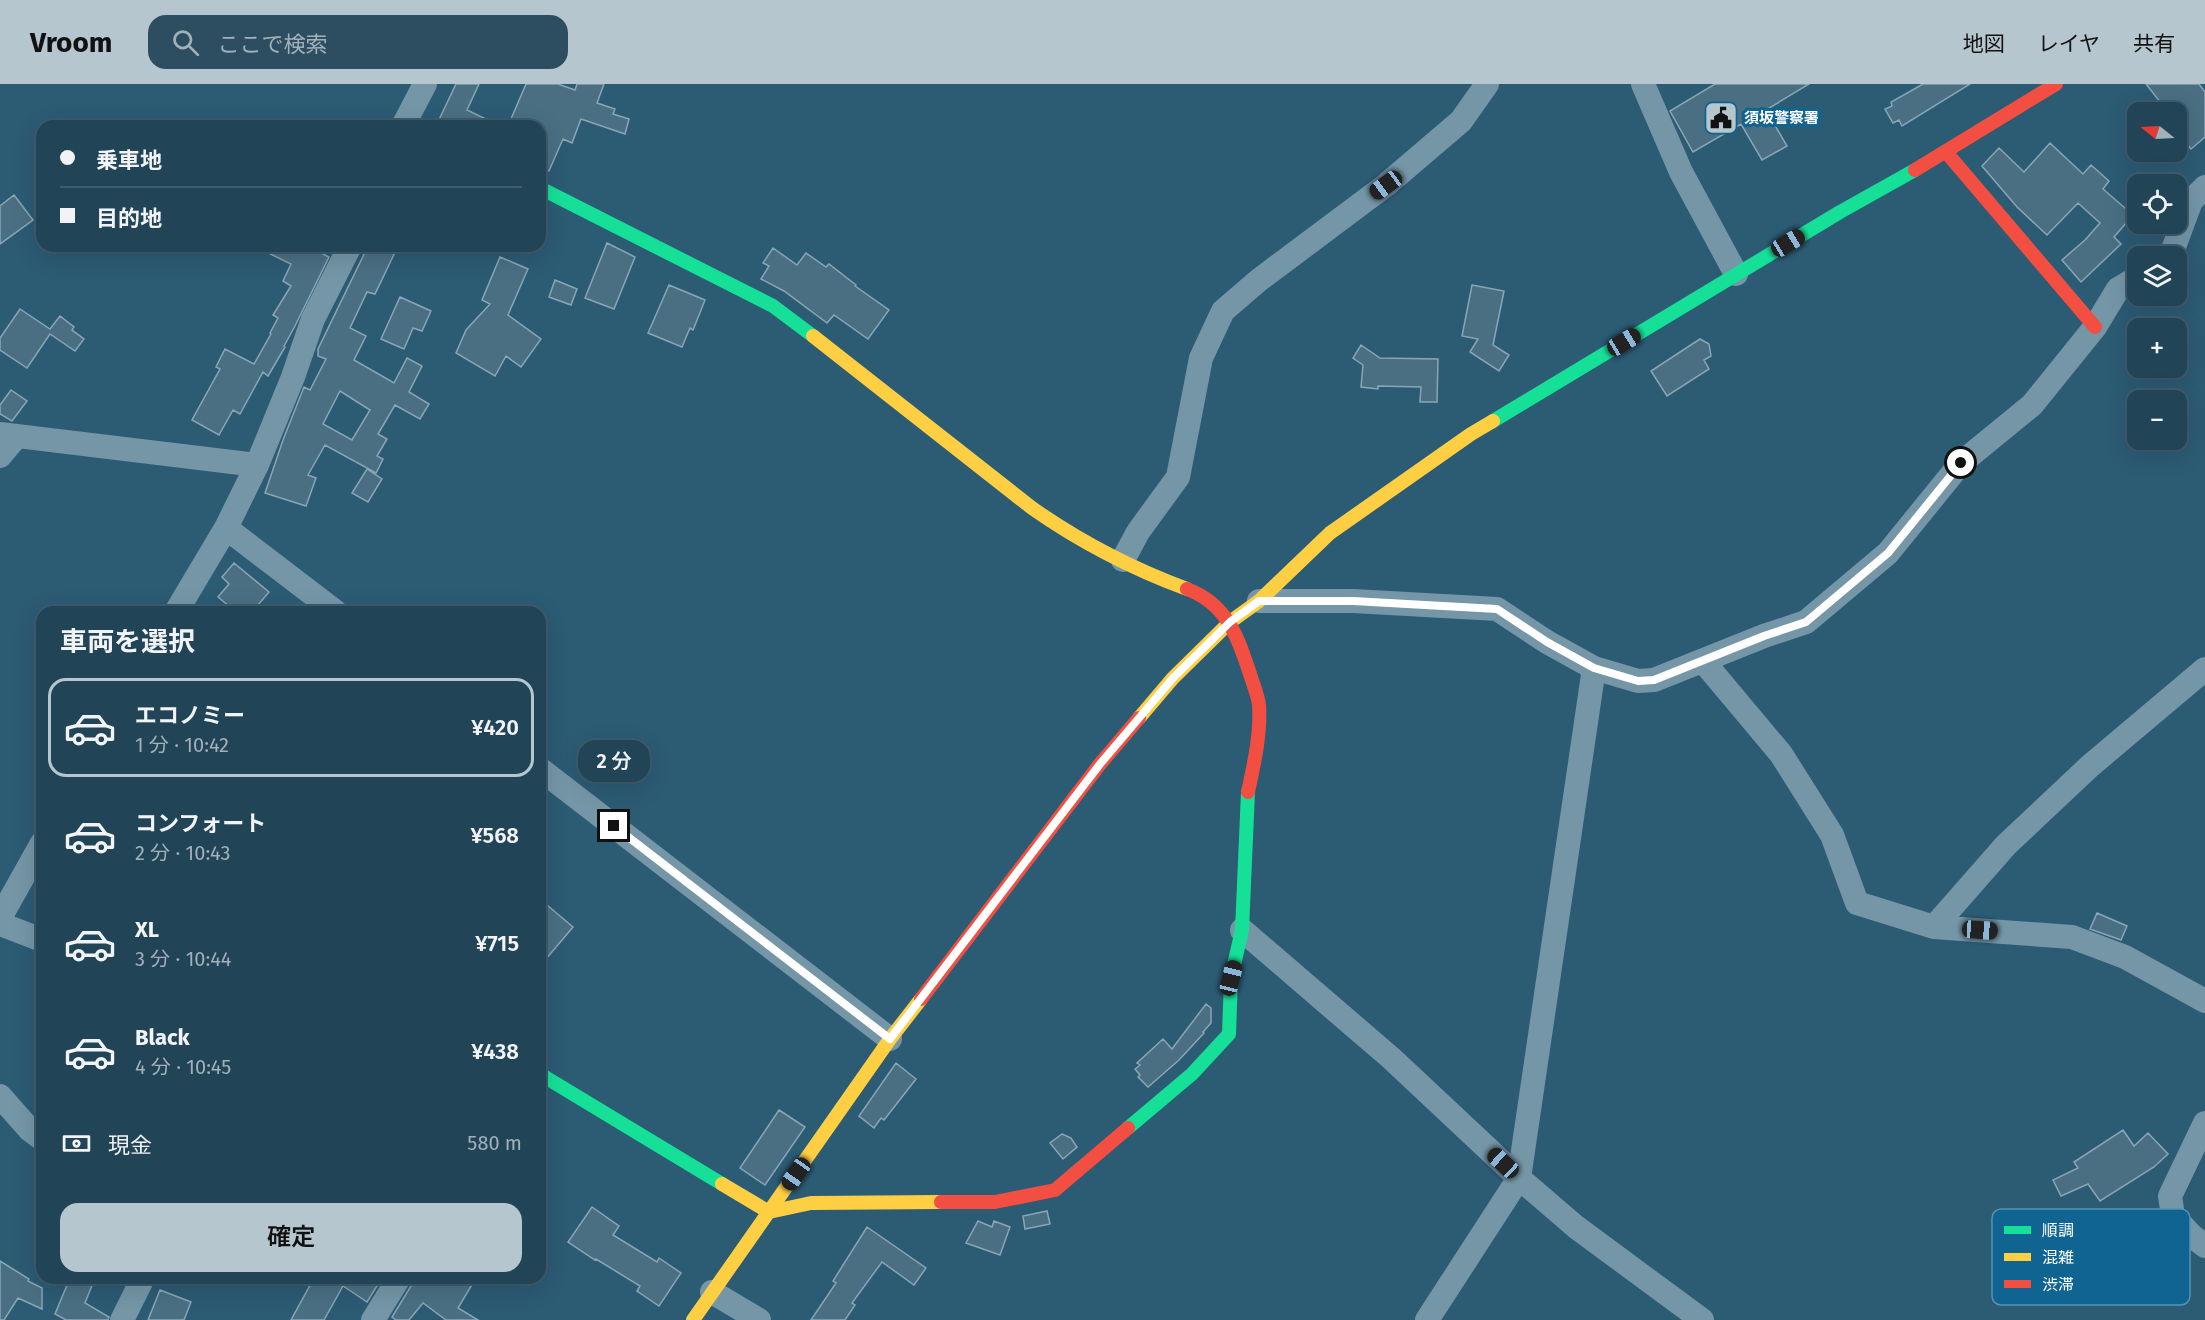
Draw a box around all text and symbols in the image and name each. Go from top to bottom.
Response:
search box [148,15,568,69]
text: Vroom [30,26,112,59]
icon: search [169,26,202,59]
text: ここで検索 [217,31,327,58]
text: 地図 [1963,31,2005,57]
text: レイヤ [2038,31,2100,57]
text: 共有 [2133,31,2175,57]
public building icon: 須坂警察署 [1703,100,1739,136]
north arrow [2127,102,2187,162]
map controls [2127,102,2187,450]
place label: 須坂警察署 [1744,109,1819,127]
text: 乗車地 [96,147,162,174]
car [1366,167,1406,203]
button: locate [2127,174,2187,234]
text: 目的地 [96,205,162,232]
car [1768,226,1808,260]
button: layers [2127,246,2187,306]
button: + [2127,318,2187,378]
car [1604,325,1644,359]
button: − [2127,390,2187,450]
route start [1947,449,1974,476]
text: 車両を選択 [60,626,195,658]
icon: car [63,701,117,755]
text: エコノミー [135,702,245,729]
text: ¥420 [471,714,519,741]
text: 1 分 · 10:42 [135,733,229,757]
callout: 2 分 [578,739,650,781]
text: 2 分 [596,749,632,773]
icon: car [63,809,117,863]
text: コンフォート [135,810,266,837]
route end [600,812,627,839]
text: ¥568 [470,822,519,849]
text: 2 分 · 10:43 [135,841,230,865]
text: XL [135,916,159,943]
icon: car [63,917,117,971]
car [1961,920,1999,940]
text: ¥715 [475,930,519,957]
text: 3 分 · 10:44 [135,947,231,971]
car [1218,958,1244,998]
text: Black [135,1024,190,1051]
icon: car [63,1025,117,1079]
text: ¥438 [471,1038,519,1065]
text: 4 分 · 10:45 [135,1055,231,1079]
icon: cash [60,1127,93,1160]
text: 580 m [467,1131,522,1155]
text: 現金 [108,1132,152,1159]
car [1484,1144,1522,1182]
car [778,1154,814,1194]
button: 確定 [60,1203,522,1272]
legend [1992,1209,2190,1305]
text: 順調 [2042,1221,2074,1240]
text: 混雑 [2042,1248,2074,1267]
text: 渋滞 [2042,1275,2074,1294]

